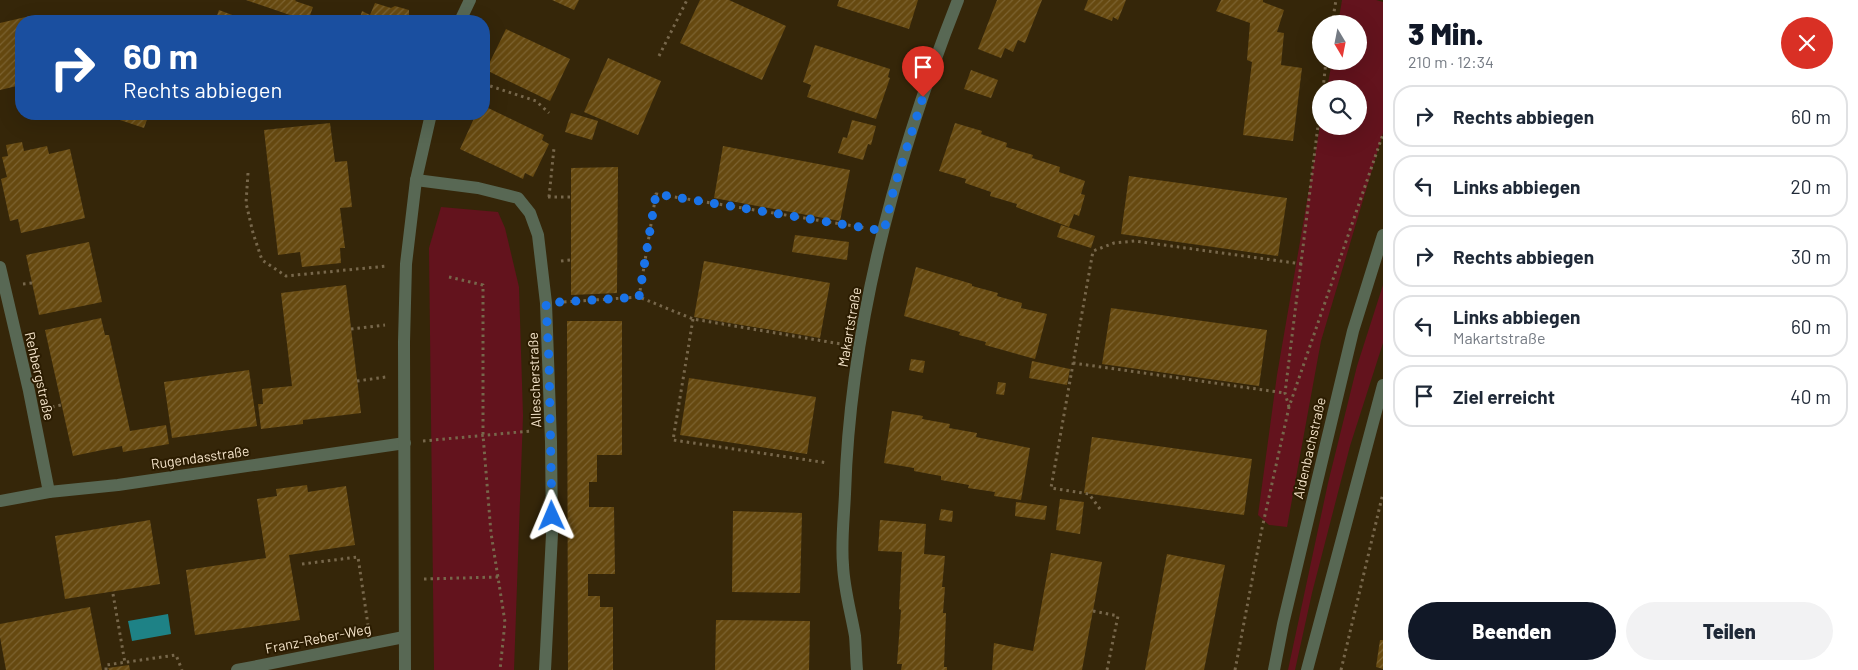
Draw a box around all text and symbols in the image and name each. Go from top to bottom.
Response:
north arrow [1312,15,1368,70]
map controls [1312,15,1367,135]
text: 3 Min. [1408,15,1484,51]
button: close [1781,17,1833,69]
text: 60 m [123,34,198,76]
icon: right [40,35,105,100]
pin [902,46,944,97]
text: 210 m · 12:34 [1408,52,1494,71]
icon: arrive [909,53,937,81]
text: Rechts abbiegen [123,76,282,102]
button: search [1312,80,1367,135]
icon: right [1410,102,1438,130]
text: Rechts abbiegen [1453,105,1594,128]
text: 60 m [1791,105,1831,128]
icon: left [1410,172,1438,200]
text: Links abbiegen [1453,175,1580,198]
text: 20 m [1791,175,1831,198]
icon: right [1410,242,1438,270]
text: Rechts abbiegen [1453,245,1594,268]
text: 30 m [1791,245,1831,268]
street label: Makartstraße [834,286,864,368]
text: Links abbiegen [1453,305,1580,328]
icon: left [1410,312,1438,340]
text: 60 m [1791,315,1831,338]
text: Makartstraße [1453,328,1545,347]
street label: Rehbergstraße [22,330,58,422]
street label: Allescherstraße [524,332,544,428]
icon: arrive [1410,382,1438,410]
text: Ziel erreicht [1453,385,1555,408]
text: 40 m [1790,385,1831,408]
street label: Aidenbachstraße [1289,396,1329,500]
street label: Rugendasstraße [150,442,250,472]
position arrow [525,489,577,541]
button: Beenden [1408,602,1616,660]
button: Teilen [1626,602,1833,660]
street label: Franz-Reber-Weg [264,619,372,657]

